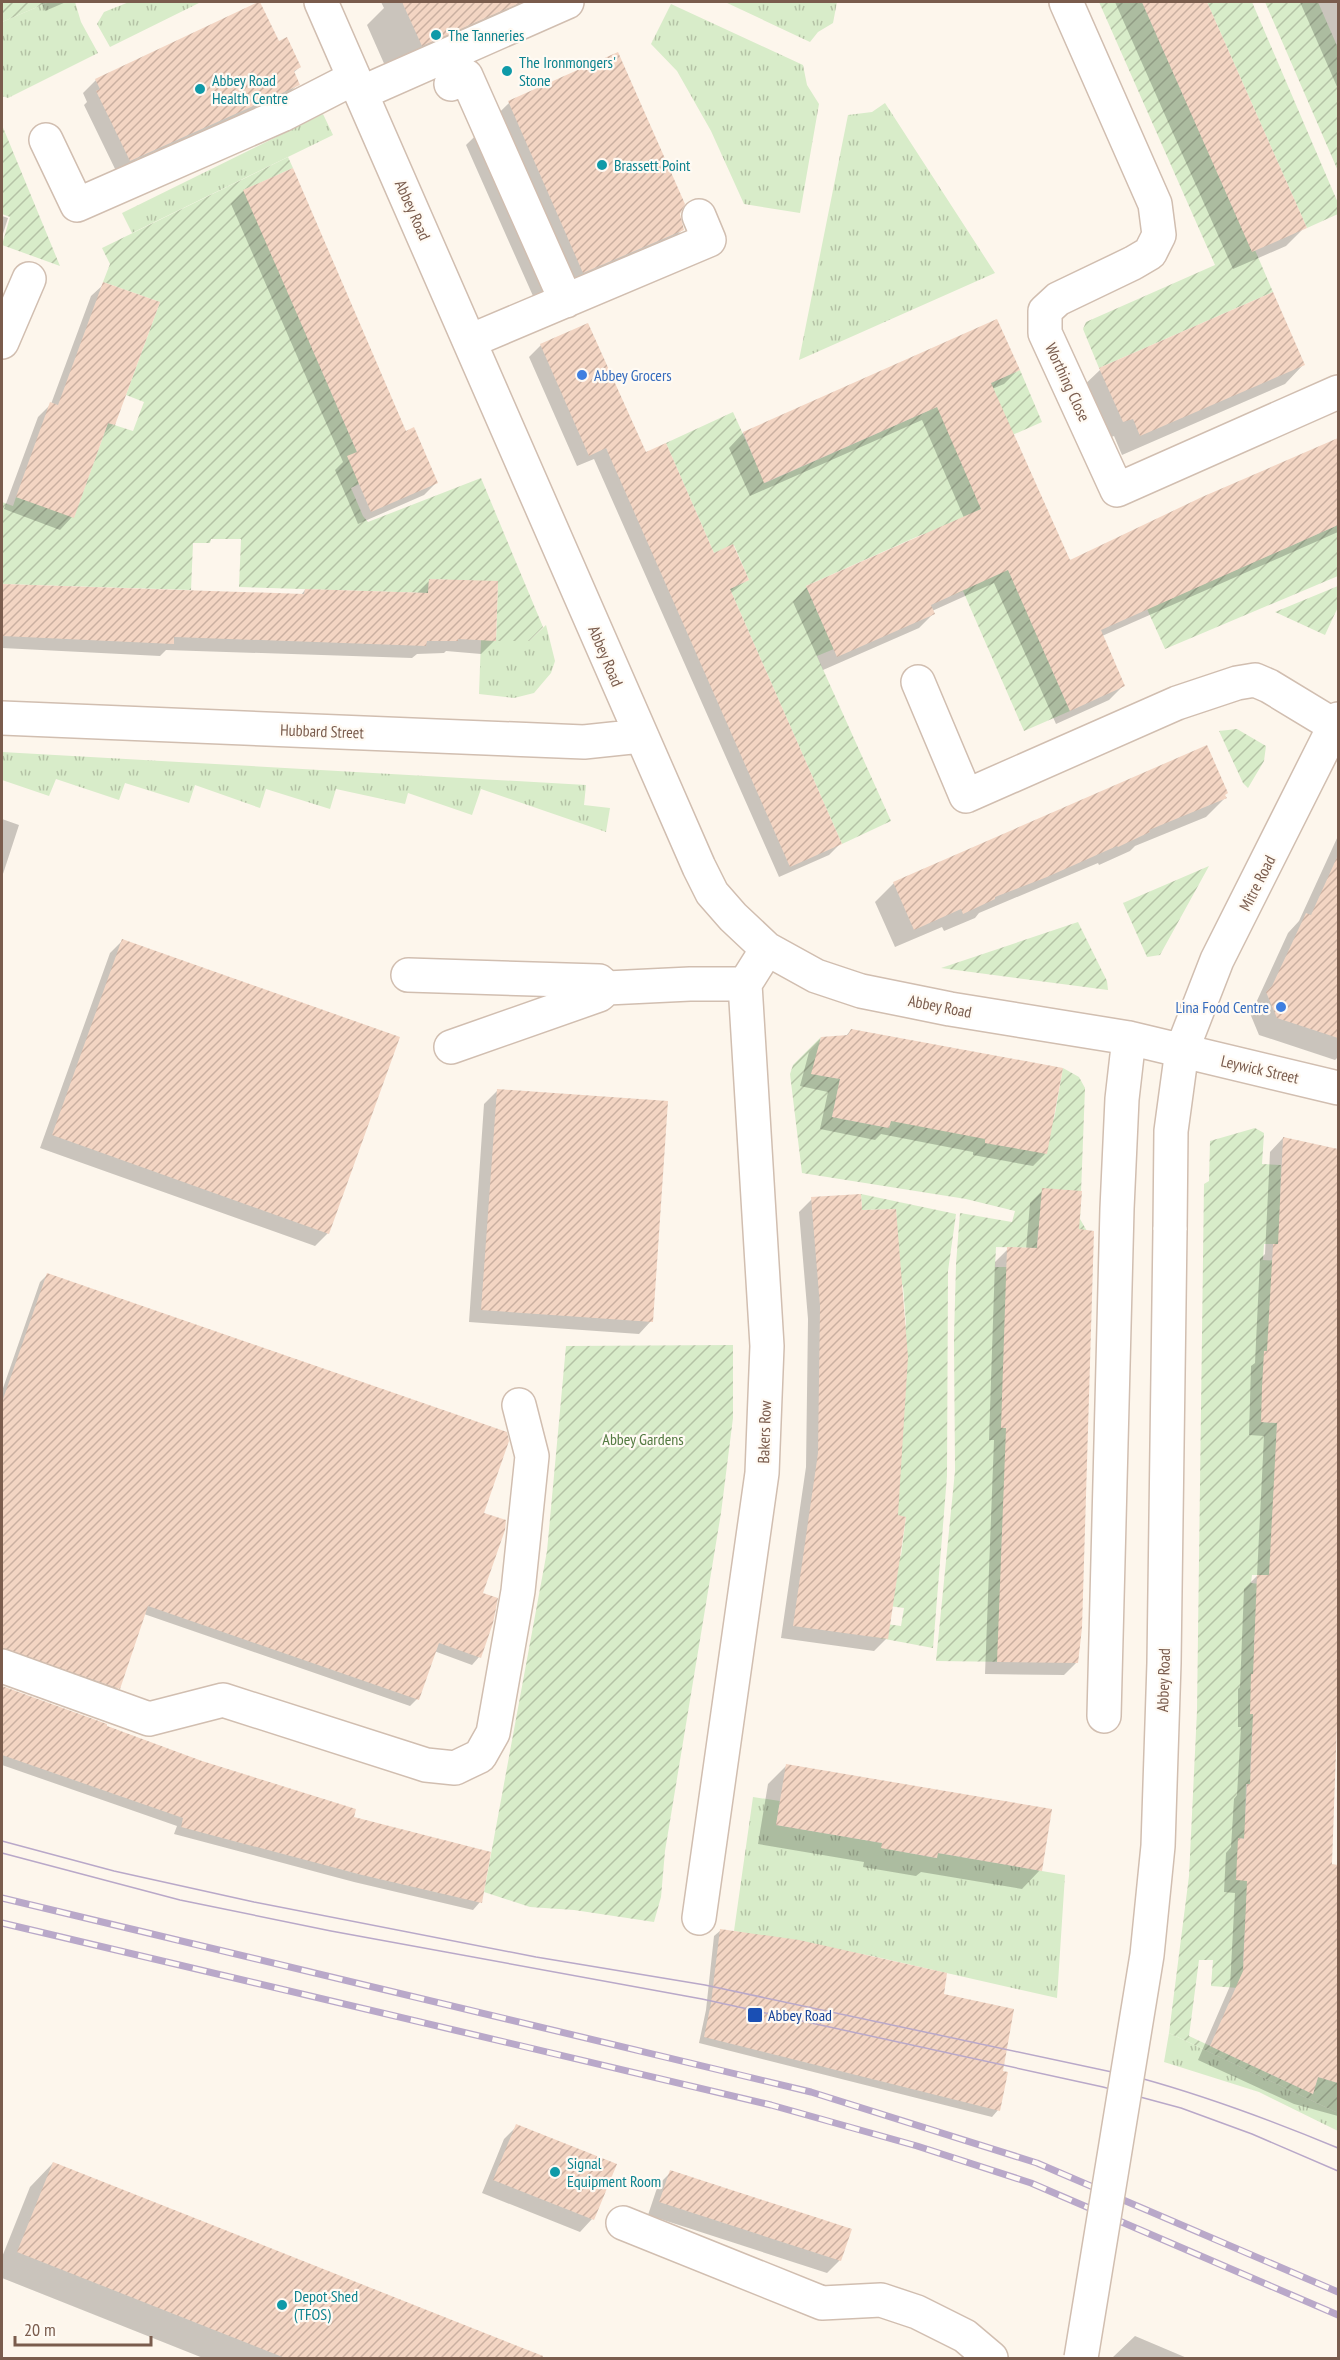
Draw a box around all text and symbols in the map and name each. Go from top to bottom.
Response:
place label: The Tanneries [448,25,525,45]
marker: The Tanneries [429,28,443,42]
place label: The Ironmongers' Stone [519,52,616,90]
marker: The Ironmongers' Stone [500,64,514,78]
place label: Abbey Road Health Centre [212,70,288,108]
marker: Abbey Road Health Centre [193,82,207,96]
place label: Brassett Point [614,155,691,175]
marker: Brassett Point [595,158,609,172]
street label: Abbey Road [391,177,435,243]
street label: Worthing Close [1041,340,1095,424]
place label: Abbey Grocers [594,365,672,385]
marker: Abbey Grocers [575,368,589,382]
street label: Abbey Road [584,623,628,689]
street label: Hubbard Street [280,720,365,742]
street label: Mitre Road [1235,852,1280,914]
street label: Abbey Road [907,990,973,1022]
place label: Lina Food Centre [1175,997,1269,1017]
marker: Lina Food Centre [1274,1000,1288,1014]
street label: Leywick Street [1219,1050,1301,1088]
street label: Bakers Row [753,1400,775,1464]
park label: Abbey Gardens [602,1429,684,1449]
street label: Abbey Road [1152,1648,1174,1712]
place label: Abbey Road [768,2005,832,2025]
marker: Abbey Road [746,2006,764,2024]
place label: Signal Equipment Room [567,2153,661,2191]
marker: Signal Equipment Room [548,2165,562,2179]
place label: Depot Shed (TFOS) [294,2286,358,2324]
marker: Depot Shed (TFOS) [275,2298,289,2312]
scale bar [15,2309,152,2347]
text: 20 m [24,2318,56,2341]

